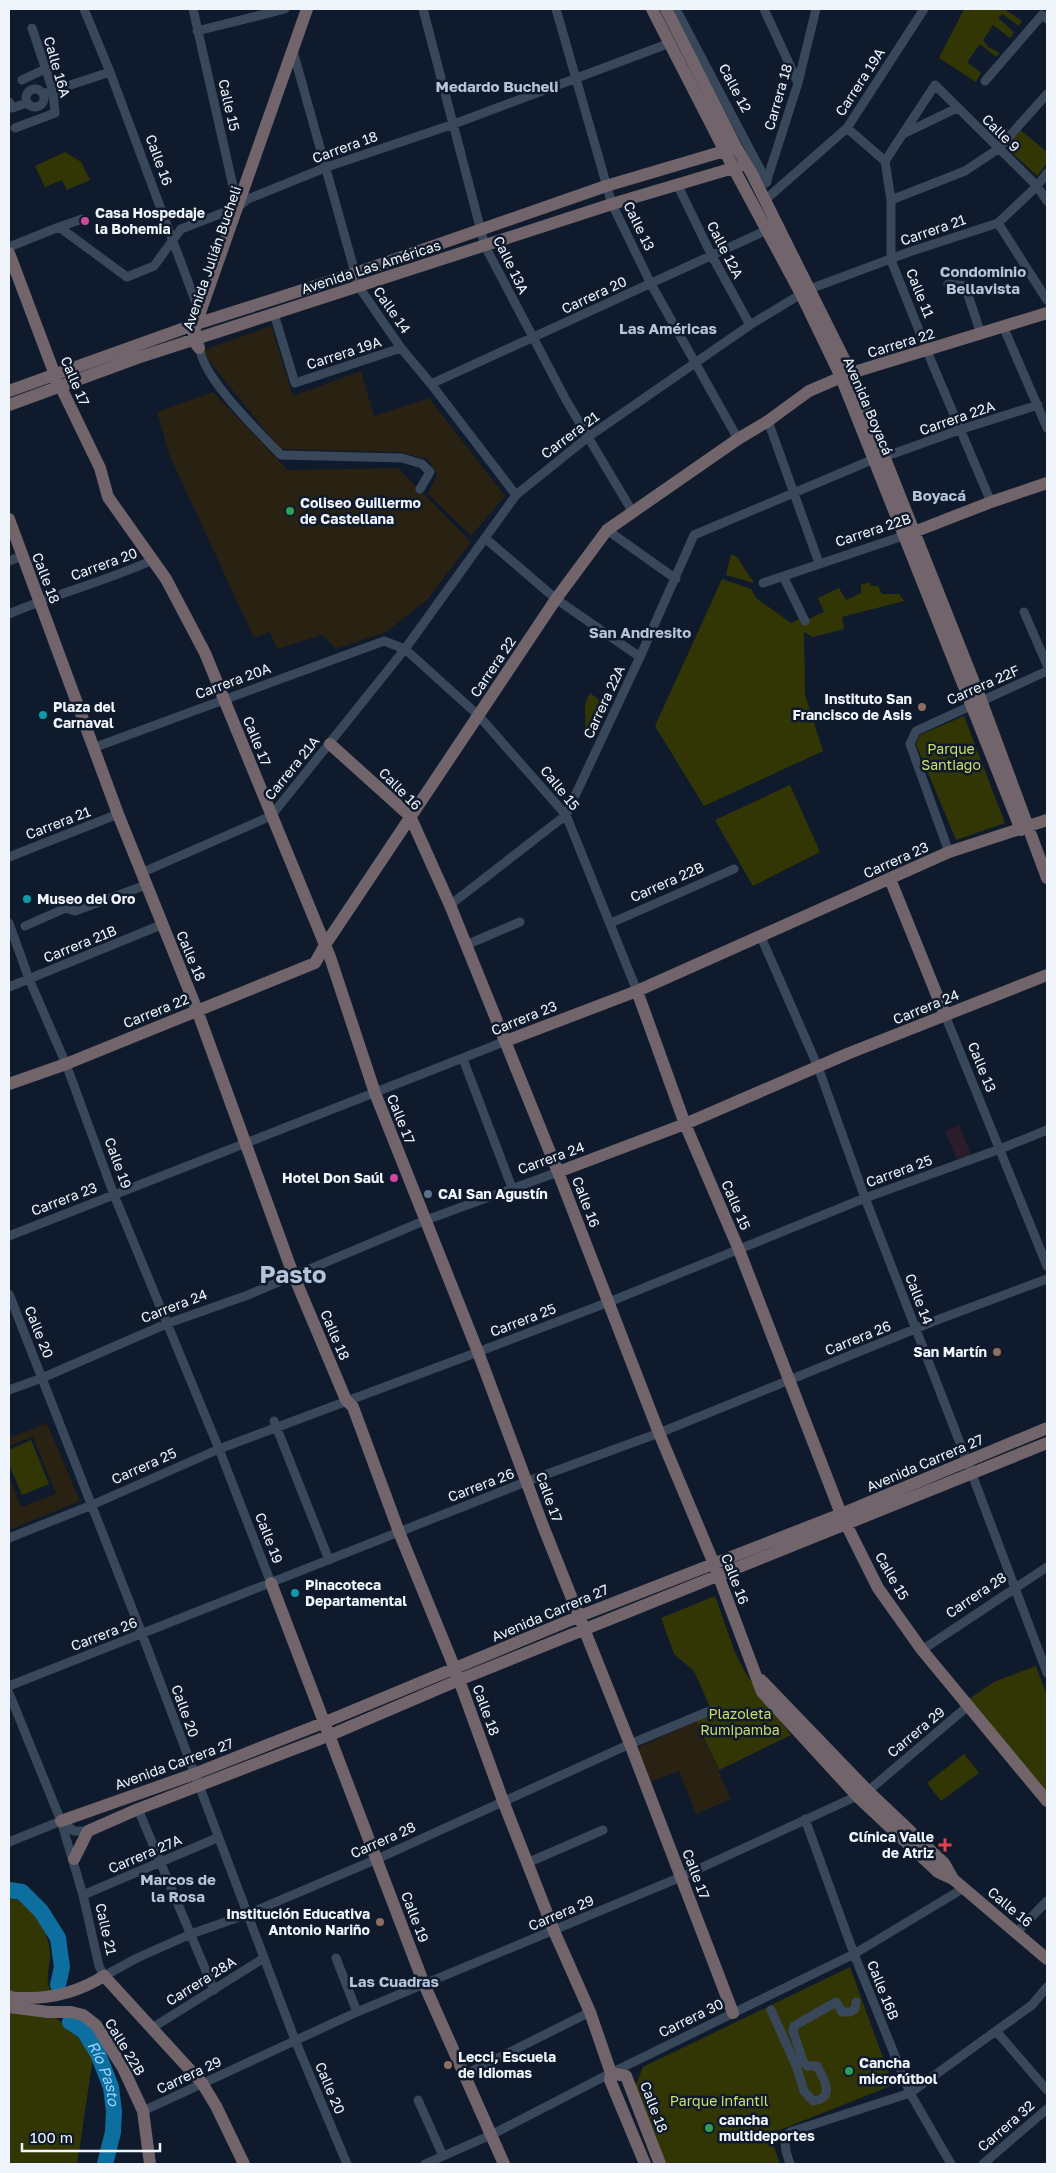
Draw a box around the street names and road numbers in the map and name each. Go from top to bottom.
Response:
street label: Calle 16A [41,34,74,100]
street label: Carrera 19A [831,44,888,119]
street label: Calle 12 [716,60,755,115]
street label: Carrera 18 [760,62,795,132]
street label: Calle 15 [215,77,244,133]
street label: Calle 9 [979,110,1024,155]
street label: Carrera 18 [310,127,380,166]
street label: Calle 16 [142,132,177,188]
street label: Avenida Julián Bucheli [179,183,244,332]
street label: Calle 13 [620,198,659,253]
street label: Carrera 21 [898,210,968,249]
street label: Calle 12A [704,218,747,282]
street label: Calle 13A [490,233,533,297]
street label: Avenida Las Américas [299,236,443,297]
street label: Calle 11 [903,266,938,320]
street label: Carrera 20 [559,272,629,317]
street label: Calle 14 [370,283,415,336]
street label: Carrera 22 [865,324,936,361]
street label: Carrera 19A [304,332,384,373]
street label: Calle 17 [57,354,93,408]
street label: Avenida Boyacá [840,354,897,457]
street label: Carrera 22A [917,396,997,438]
street label: Carrera 21 [537,407,602,462]
street label: Carrera 22B [833,509,913,550]
street label: Carrera 20 [68,544,140,583]
street label: Calle 18 [29,550,64,606]
street label: Carrera 22 [466,633,519,700]
street label: Carrera 20A [193,659,274,702]
street label: Carrera 22F [944,661,1022,708]
street label: Carrera 22A [579,662,628,741]
street label: Calle 17 [240,713,275,768]
street label: Carrera 21A [261,732,323,803]
street label: Calle 15 [537,762,584,814]
street label: Calle 16 [376,764,425,813]
street label: Carrera 21 [23,802,93,843]
street label: Carrera 23 [861,838,931,881]
street label: Carrera 22B [627,858,706,905]
street label: Carrera 21B [41,921,119,966]
street label: Calle 18 [173,928,210,984]
street label: Carrera 24 [890,986,961,1027]
street label: Carrera 22 [120,990,191,1031]
street label: Carrera 23 [488,997,559,1038]
street label: Calle 13 [965,1039,1000,1095]
street label: Calle 17 [384,1091,419,1146]
street label: Calle 19 [101,1135,136,1191]
street label: Carrera 24 [515,1138,587,1177]
street label: Carrera 25 [863,1151,934,1190]
street label: Calle 16 [569,1174,604,1230]
street label: Calle 15 [718,1177,755,1232]
street label: Carrera 23 [28,1178,99,1219]
street label: Calle 14 [902,1271,937,1327]
street label: Carrera 24 [138,1285,209,1326]
street label: Carrera 25 [487,1299,558,1340]
street label: Calle 20 [21,1303,58,1360]
street label: Calle 18 [317,1307,354,1363]
street label: Carrera 26 [822,1317,893,1358]
street label: Avenida Carrera 27 [864,1430,986,1495]
street label: Carrera 25 [109,1444,179,1487]
street label: Carrera 26 [445,1464,516,1505]
street label: Calle 17 [533,1469,566,1524]
street label: Calle 19 [252,1510,287,1566]
street label: Calle 15 [872,1549,913,1603]
street label: Calle 16 [718,1551,753,1607]
street label: Carrera 28 [942,1568,1009,1621]
street label: Avenida Carrera 27 [489,1580,611,1645]
street label: Carrera 26 [68,1613,139,1654]
street label: Calle 20 [168,1682,203,1739]
street label: Calle 18 [469,1682,504,1738]
street label: Carrera 29 [884,1703,948,1761]
street label: Avenida Carrera 27 [112,1734,236,1793]
street label: Carrera 28 [347,1818,418,1861]
street label: Carrera 27A [106,1830,185,1877]
street label: Calle 17 [679,1846,714,1901]
street label: Calle 16 [985,1883,1036,1930]
street label: Calle 19 [398,1889,433,1945]
street label: Carrera 29 [525,1891,596,1934]
street label: Calle 21 [92,1901,121,1957]
street label: Carrera 28A [163,1952,239,2009]
street label: Calle 16B [864,1958,903,2022]
street label: Carrera 30 [656,1995,726,2041]
street label: Calle 22B [102,2015,149,2078]
street label: Carrera 29 [154,2052,224,2097]
street label: Calle 20 [312,2059,349,2116]
street label: Calle 18 [637,2079,672,2135]
street label: Carrera 32 [974,2096,1037,2155]

